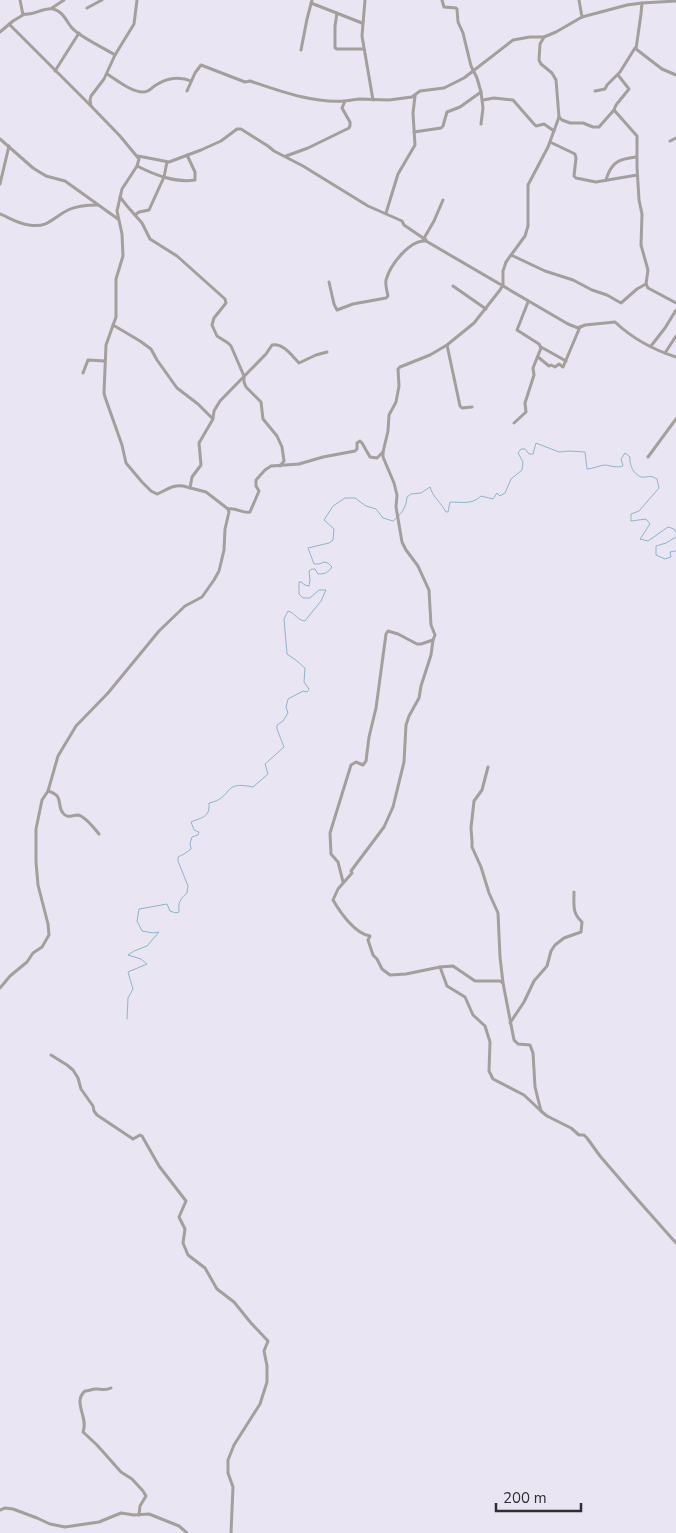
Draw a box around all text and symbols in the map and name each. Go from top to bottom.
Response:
scale bar [496,1480,581,1512]
text: 200 m [503,1488,547,1508]

